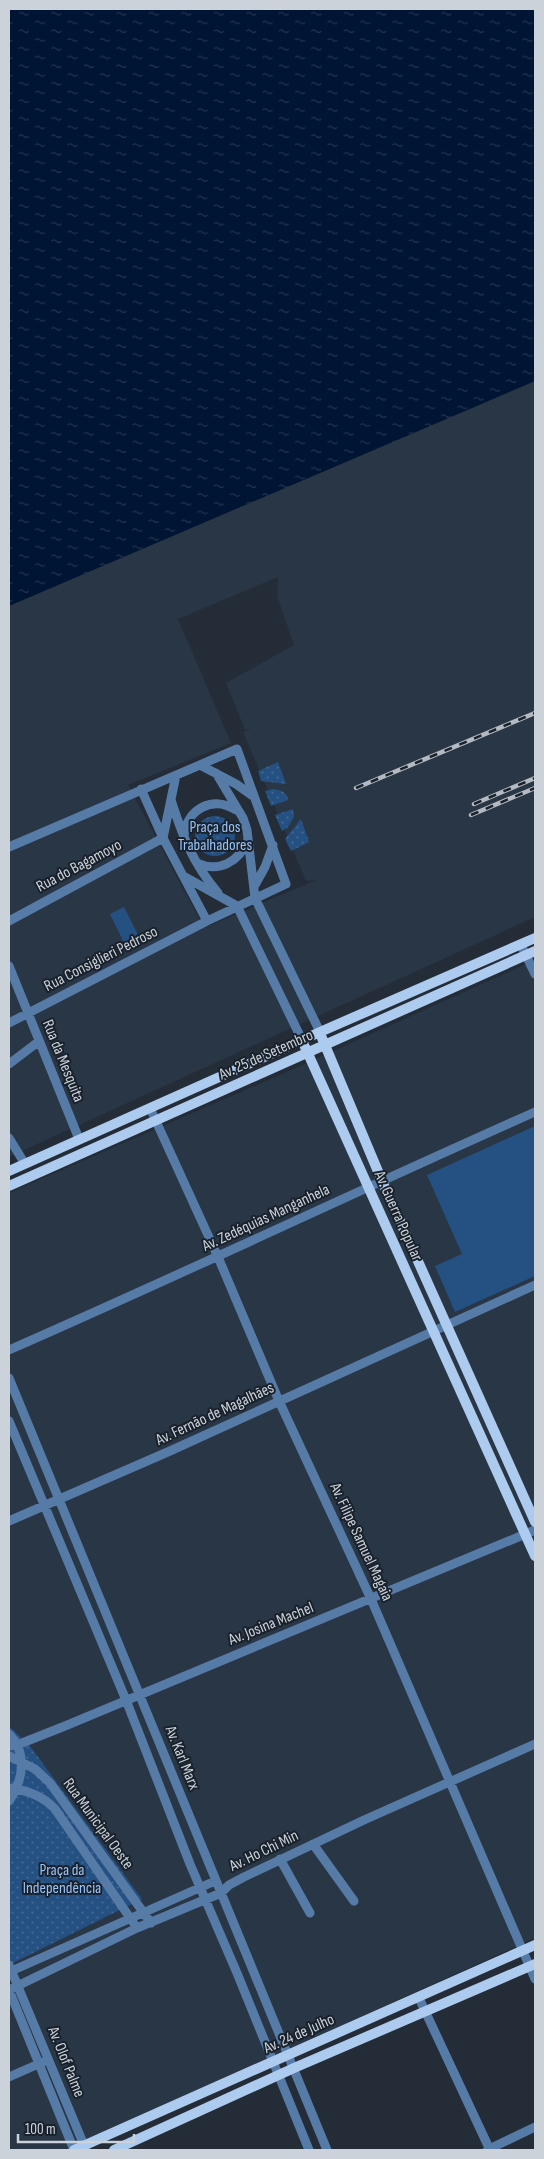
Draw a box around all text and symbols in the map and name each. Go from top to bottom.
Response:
park label: Praça dos Trabalhadores [178,818,252,855]
street label: Rua do Bagamoyo [33,836,125,896]
street label: Rua Consiglieri Pedroso [41,922,161,996]
street label: Rua da Mesquita [38,1017,88,1105]
street label: Av. 25 de Setembro [215,1026,316,1085]
street label: Av. Guerra Popular [369,1167,427,1264]
street label: Av. Zedéquias Manganhela [198,1180,333,1256]
street label: Av. Fernão de Magalhães [152,1378,277,1450]
street label: Av. Filipe Samuel Magaia [325,1479,397,1604]
street label: Av. Josina Machel [225,1598,316,1650]
street label: Av. Karl Marx [160,1722,203,1793]
street label: Rua Municipal Oeste [59,1775,137,1873]
street label: Av. Ho Chi Min [226,1826,302,1876]
park label: Praça da Independência [23,1861,101,1898]
street label: Av. 24 de Julho [260,2010,337,2058]
street label: Av. Olof Palme [43,2023,89,2100]
scale bar [18,2112,134,2144]
text: 100 m [25,2120,56,2139]

